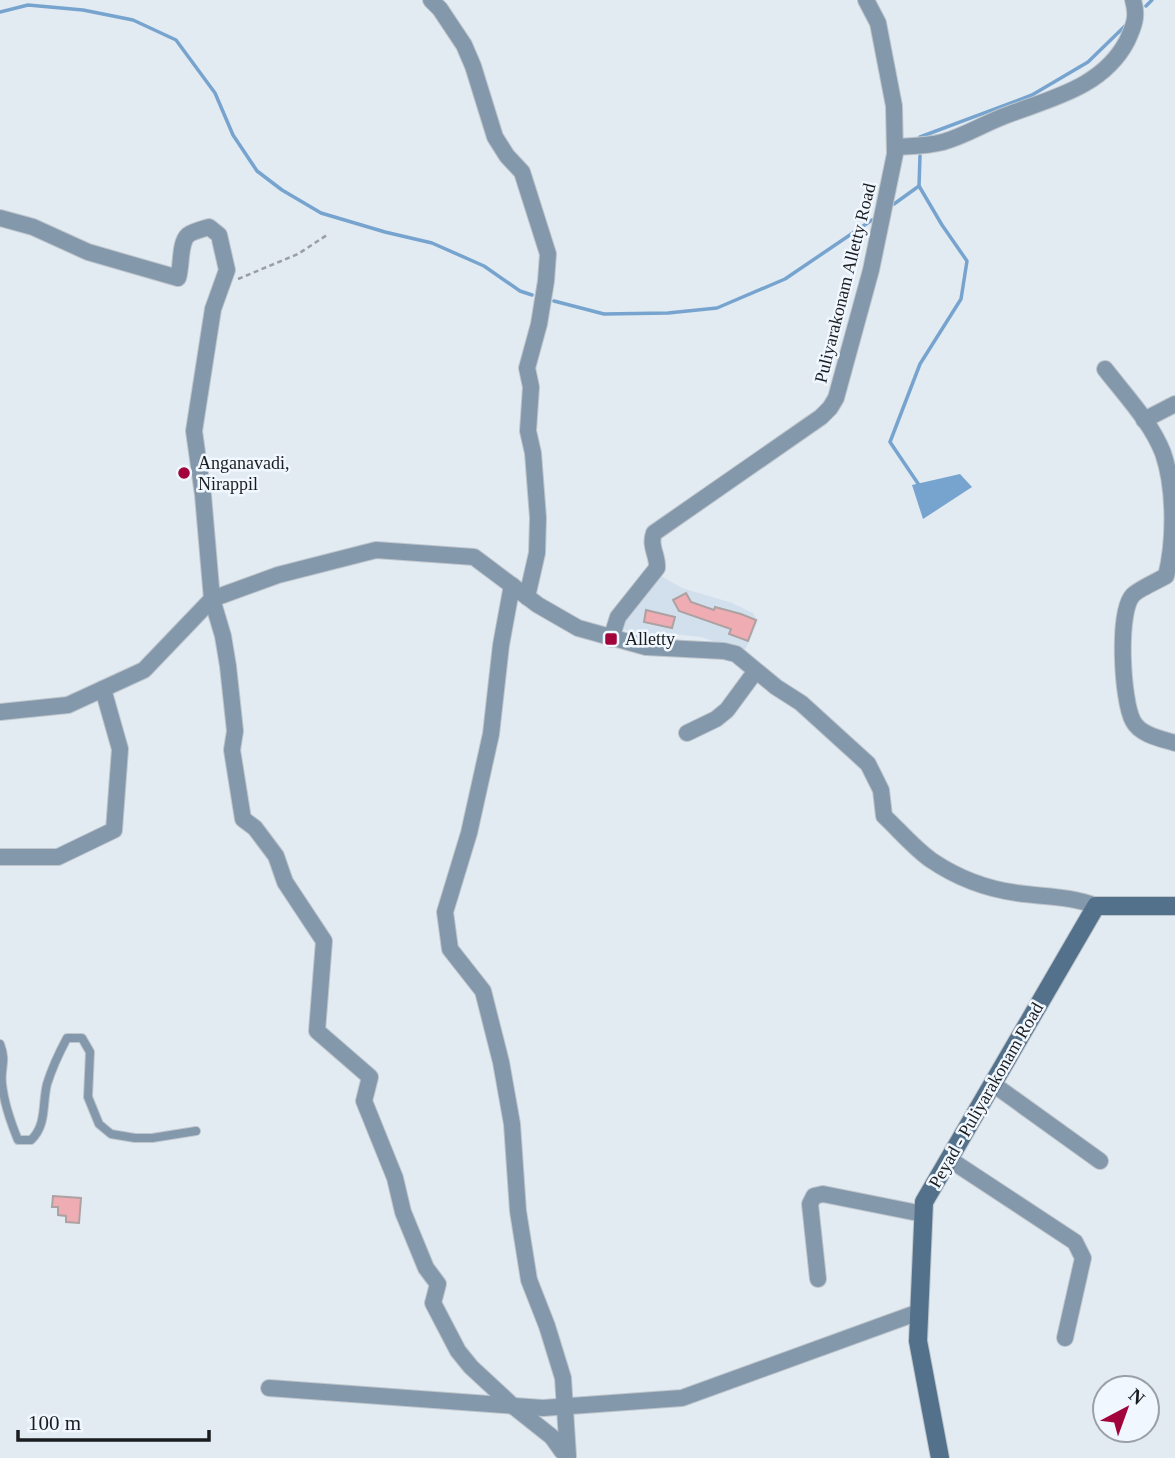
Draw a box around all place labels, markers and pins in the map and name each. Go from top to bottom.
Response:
place label: Anganavadi, Nirappil [198,453,289,494]
marker: Anganavadi, Nirappil [176,465,192,481]
place label: Alletty [625,629,675,649]
marker: Alletty [603,631,619,647]

